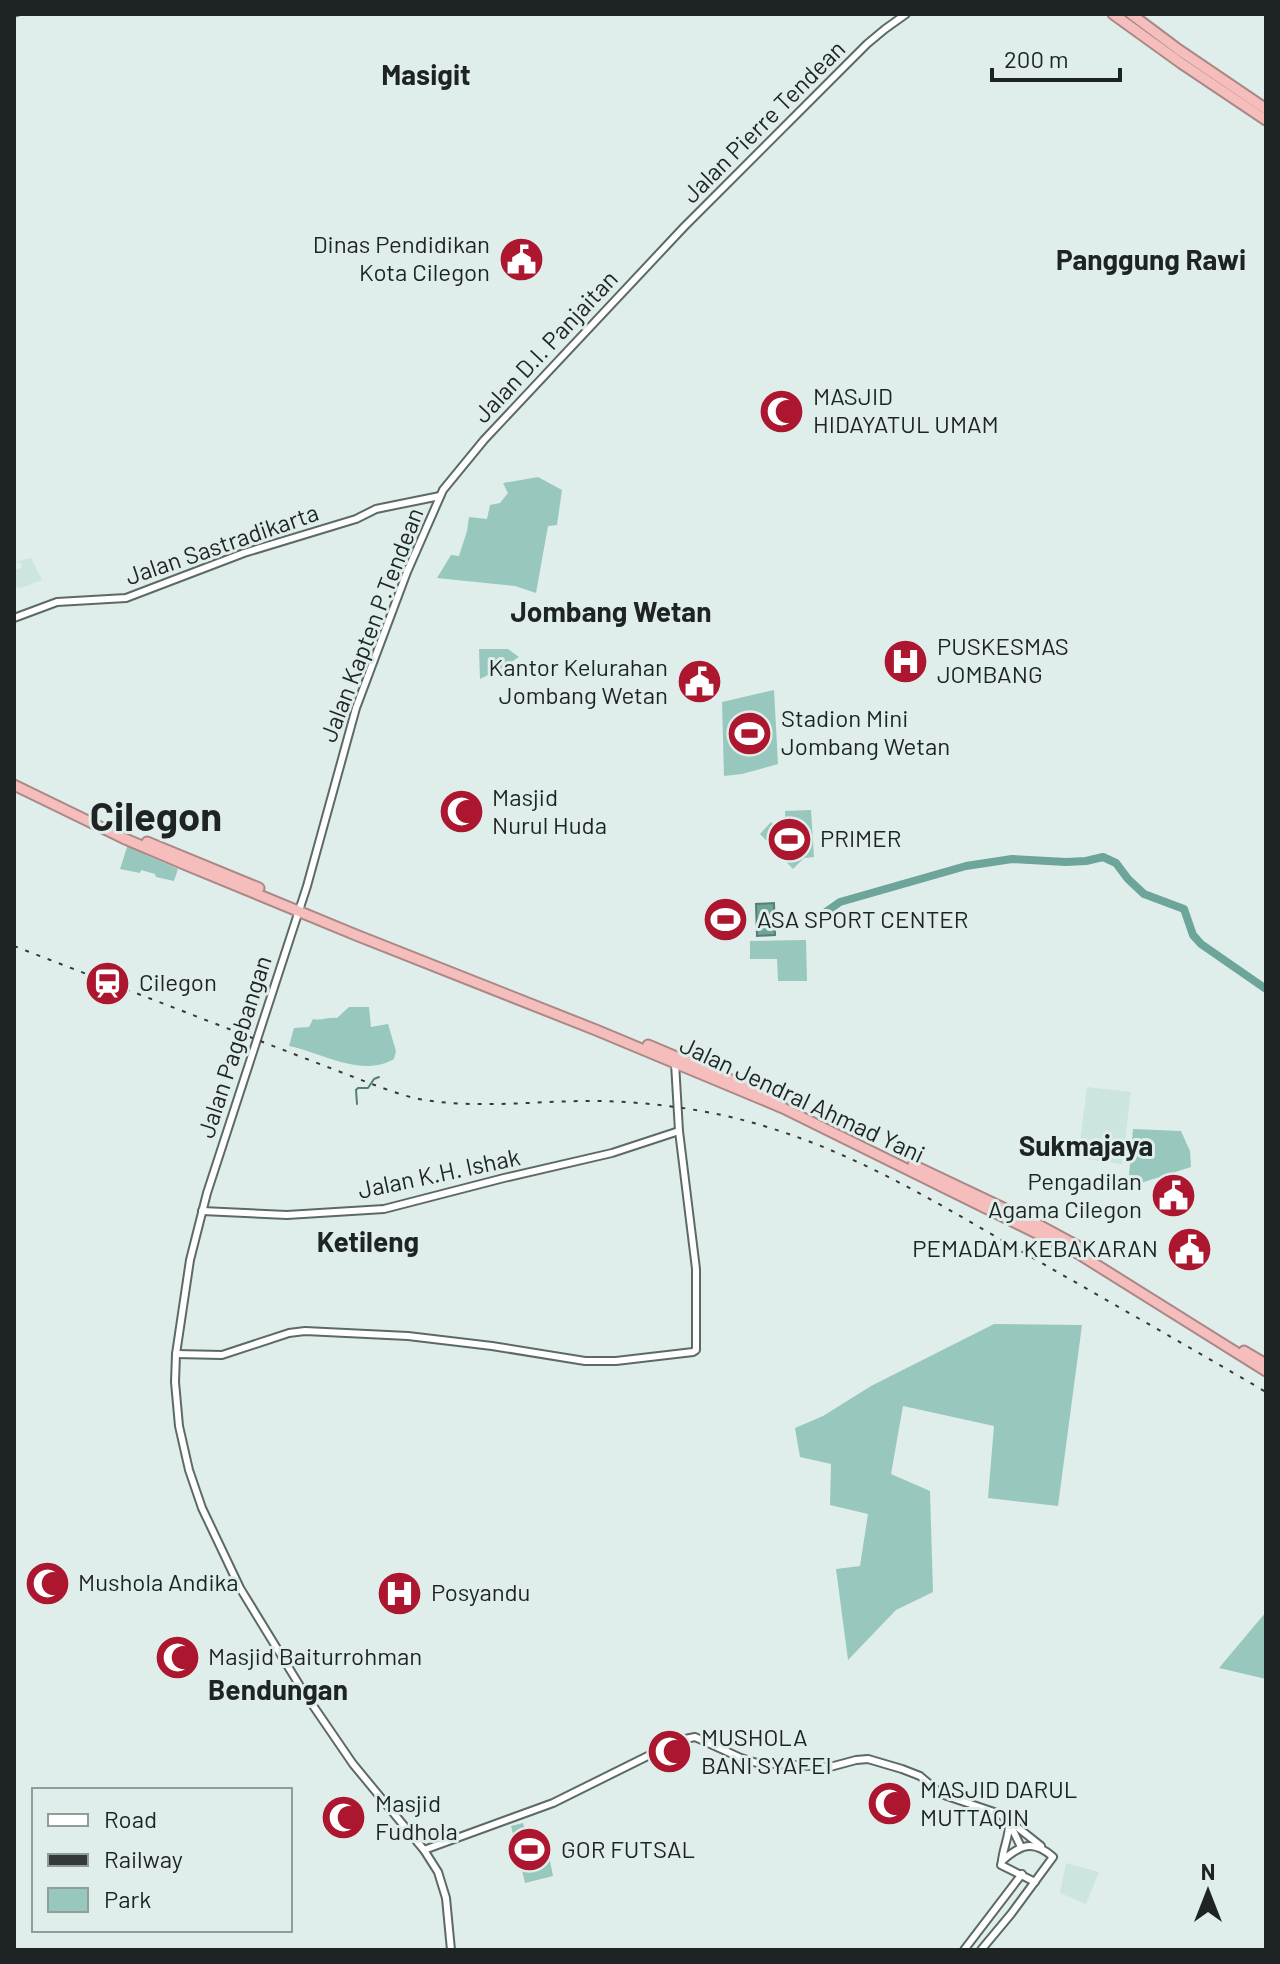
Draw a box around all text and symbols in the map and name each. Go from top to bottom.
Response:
scale bar [992,32,1120,82]
street label: Jalan Pierre Tendean [676,34,850,208]
text: 200 m [1004,44,1069,73]
district label: Masigit [381,57,471,91]
place label: Dinas Pendidikan Kota Cilegon [313,229,490,286]
public building icon: Dinas Pendidikan Kota Cilegon [497,235,545,283]
district label: Panggung Rawi [1056,242,1246,276]
street label: Jalan D.I. Panjaitan [467,264,623,428]
place label: MASJID HIDAYATUL UMAM [813,381,999,438]
mosque icon: MASJID HIDAYATUL UMAM [758,387,806,435]
street label: Jalan Sastradikarta [121,497,322,590]
street label: Jalan Kapten P.Tendean [313,503,429,746]
district label: Jombang Wetan [511,594,711,628]
place label: PUSKESMAS JOMBANG [937,631,1069,688]
hospital icon: PUSKESMAS JOMBANG [882,637,930,685]
place label: Kantor Kelurahan Jombang Wetan [489,652,668,709]
public building icon: Kantor Kelurahan Jombang Wetan [675,658,723,706]
place label: Stadion Mini Jombang Wetan [781,703,950,760]
sports icon: Stadion Mini Jombang Wetan [726,709,774,757]
place label: Masjid Nurul Huda [492,782,607,839]
mosque icon: Masjid Nurul Huda [437,788,485,836]
district label: Cilegon [90,791,222,839]
sports icon: PRIMER [765,815,813,863]
place label: PRIMER [820,823,901,852]
sports icon: ASA SPORT CENTER [702,896,750,944]
place label: ASA SPORT CENTER [757,904,969,933]
street label: Jalan Pagebangan [190,952,277,1141]
station icon: Cilegon [84,959,132,1007]
place label: Cilegon [139,967,217,996]
street label: Jalan Jendral Ahmad Yani [676,1029,930,1168]
district label: Sukmajaya [1019,1128,1153,1162]
street label: Jalan K.H. Ishak [355,1141,522,1204]
place label: Pengadilan Agama Cilegon [988,1166,1142,1223]
public building icon: Pengadilan Agama Cilegon [1149,1172,1197,1220]
district label: Ketileng [317,1224,419,1258]
public building icon: PEMADAM KEBAKARAN [1165,1225,1213,1273]
place label: PEMADAM KEBAKARAN [912,1233,1158,1262]
mosque icon: Mushola Andika [23,1559,71,1607]
place label: Mushola Andika [78,1567,239,1596]
hospital icon: Posyandu [376,1569,424,1617]
place label: Posyandu [431,1577,530,1606]
mosque icon: Masjid Baiturrohman [153,1633,201,1681]
place label: Masjid Baiturrohman [208,1641,422,1670]
district label: Bendungan [208,1672,348,1706]
place label: MUSHOLA BANI SYAFEI [701,1722,832,1779]
mosque icon: MUSHOLA BANI SYAFEI [646,1728,694,1776]
place label: MASJID DARUL MUTTAQIN [920,1774,1077,1831]
mosque icon: MASJID DARUL MUTTAQIN [865,1780,913,1828]
legend [32,1788,292,1932]
place label: Masjid Fudhola [375,1788,458,1845]
mosque icon: Masjid Fudhola [320,1794,368,1842]
text: Road [104,1804,157,1833]
sports icon: GOR FUTSAL [506,1826,554,1874]
place label: GOR FUTSAL [561,1834,695,1863]
text: Railway [104,1844,183,1873]
north arrow [1168,1852,1248,1932]
text: N [1201,1858,1215,1884]
text: Park [104,1884,151,1913]

